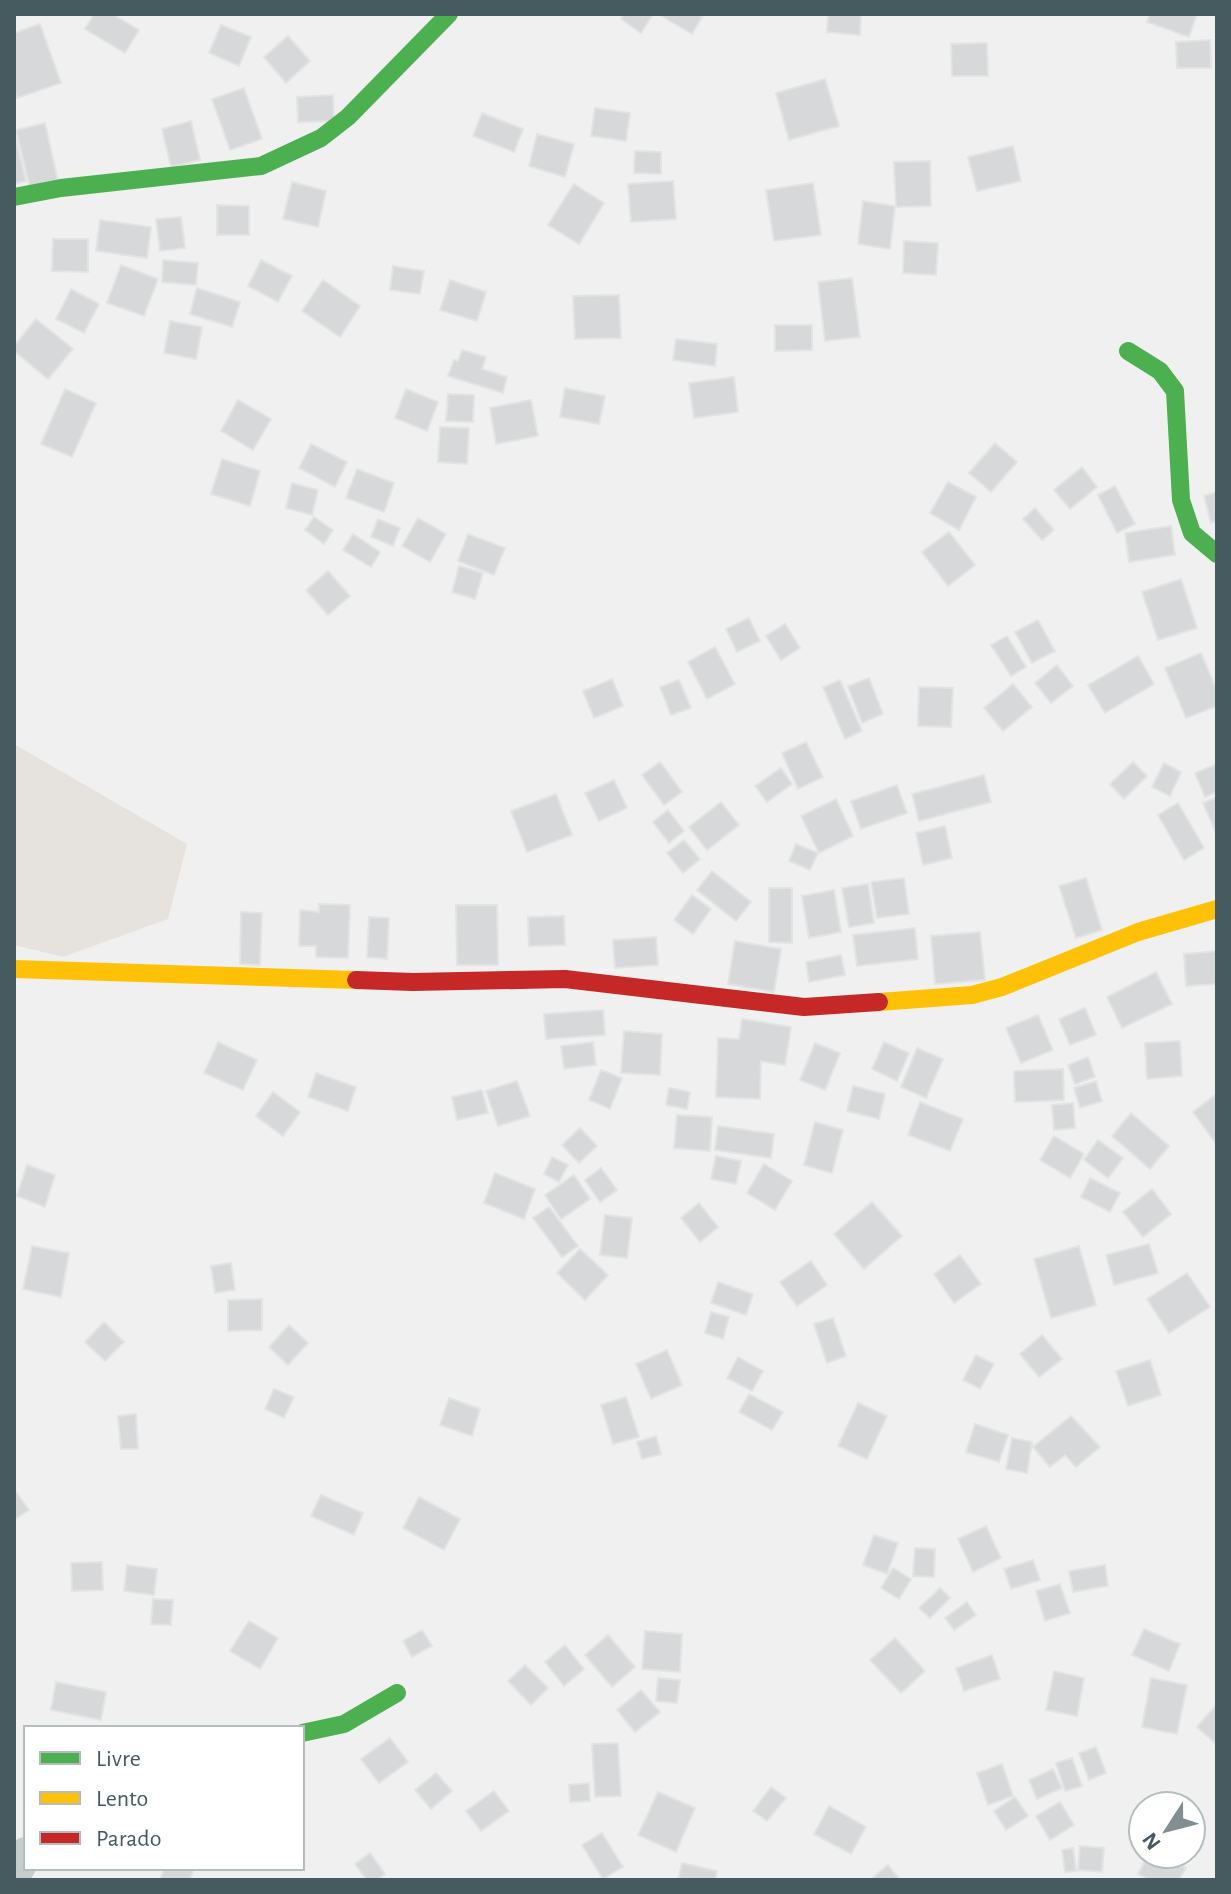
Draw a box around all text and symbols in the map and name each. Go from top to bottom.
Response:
legend [24,1726,304,1870]
text: Livre [96,1747,141,1771]
text: Lento [96,1787,148,1811]
north arrow [1127,1790,1207,1870]
text: Parado [96,1827,162,1851]
text: N [1138,1829,1165,1854]

